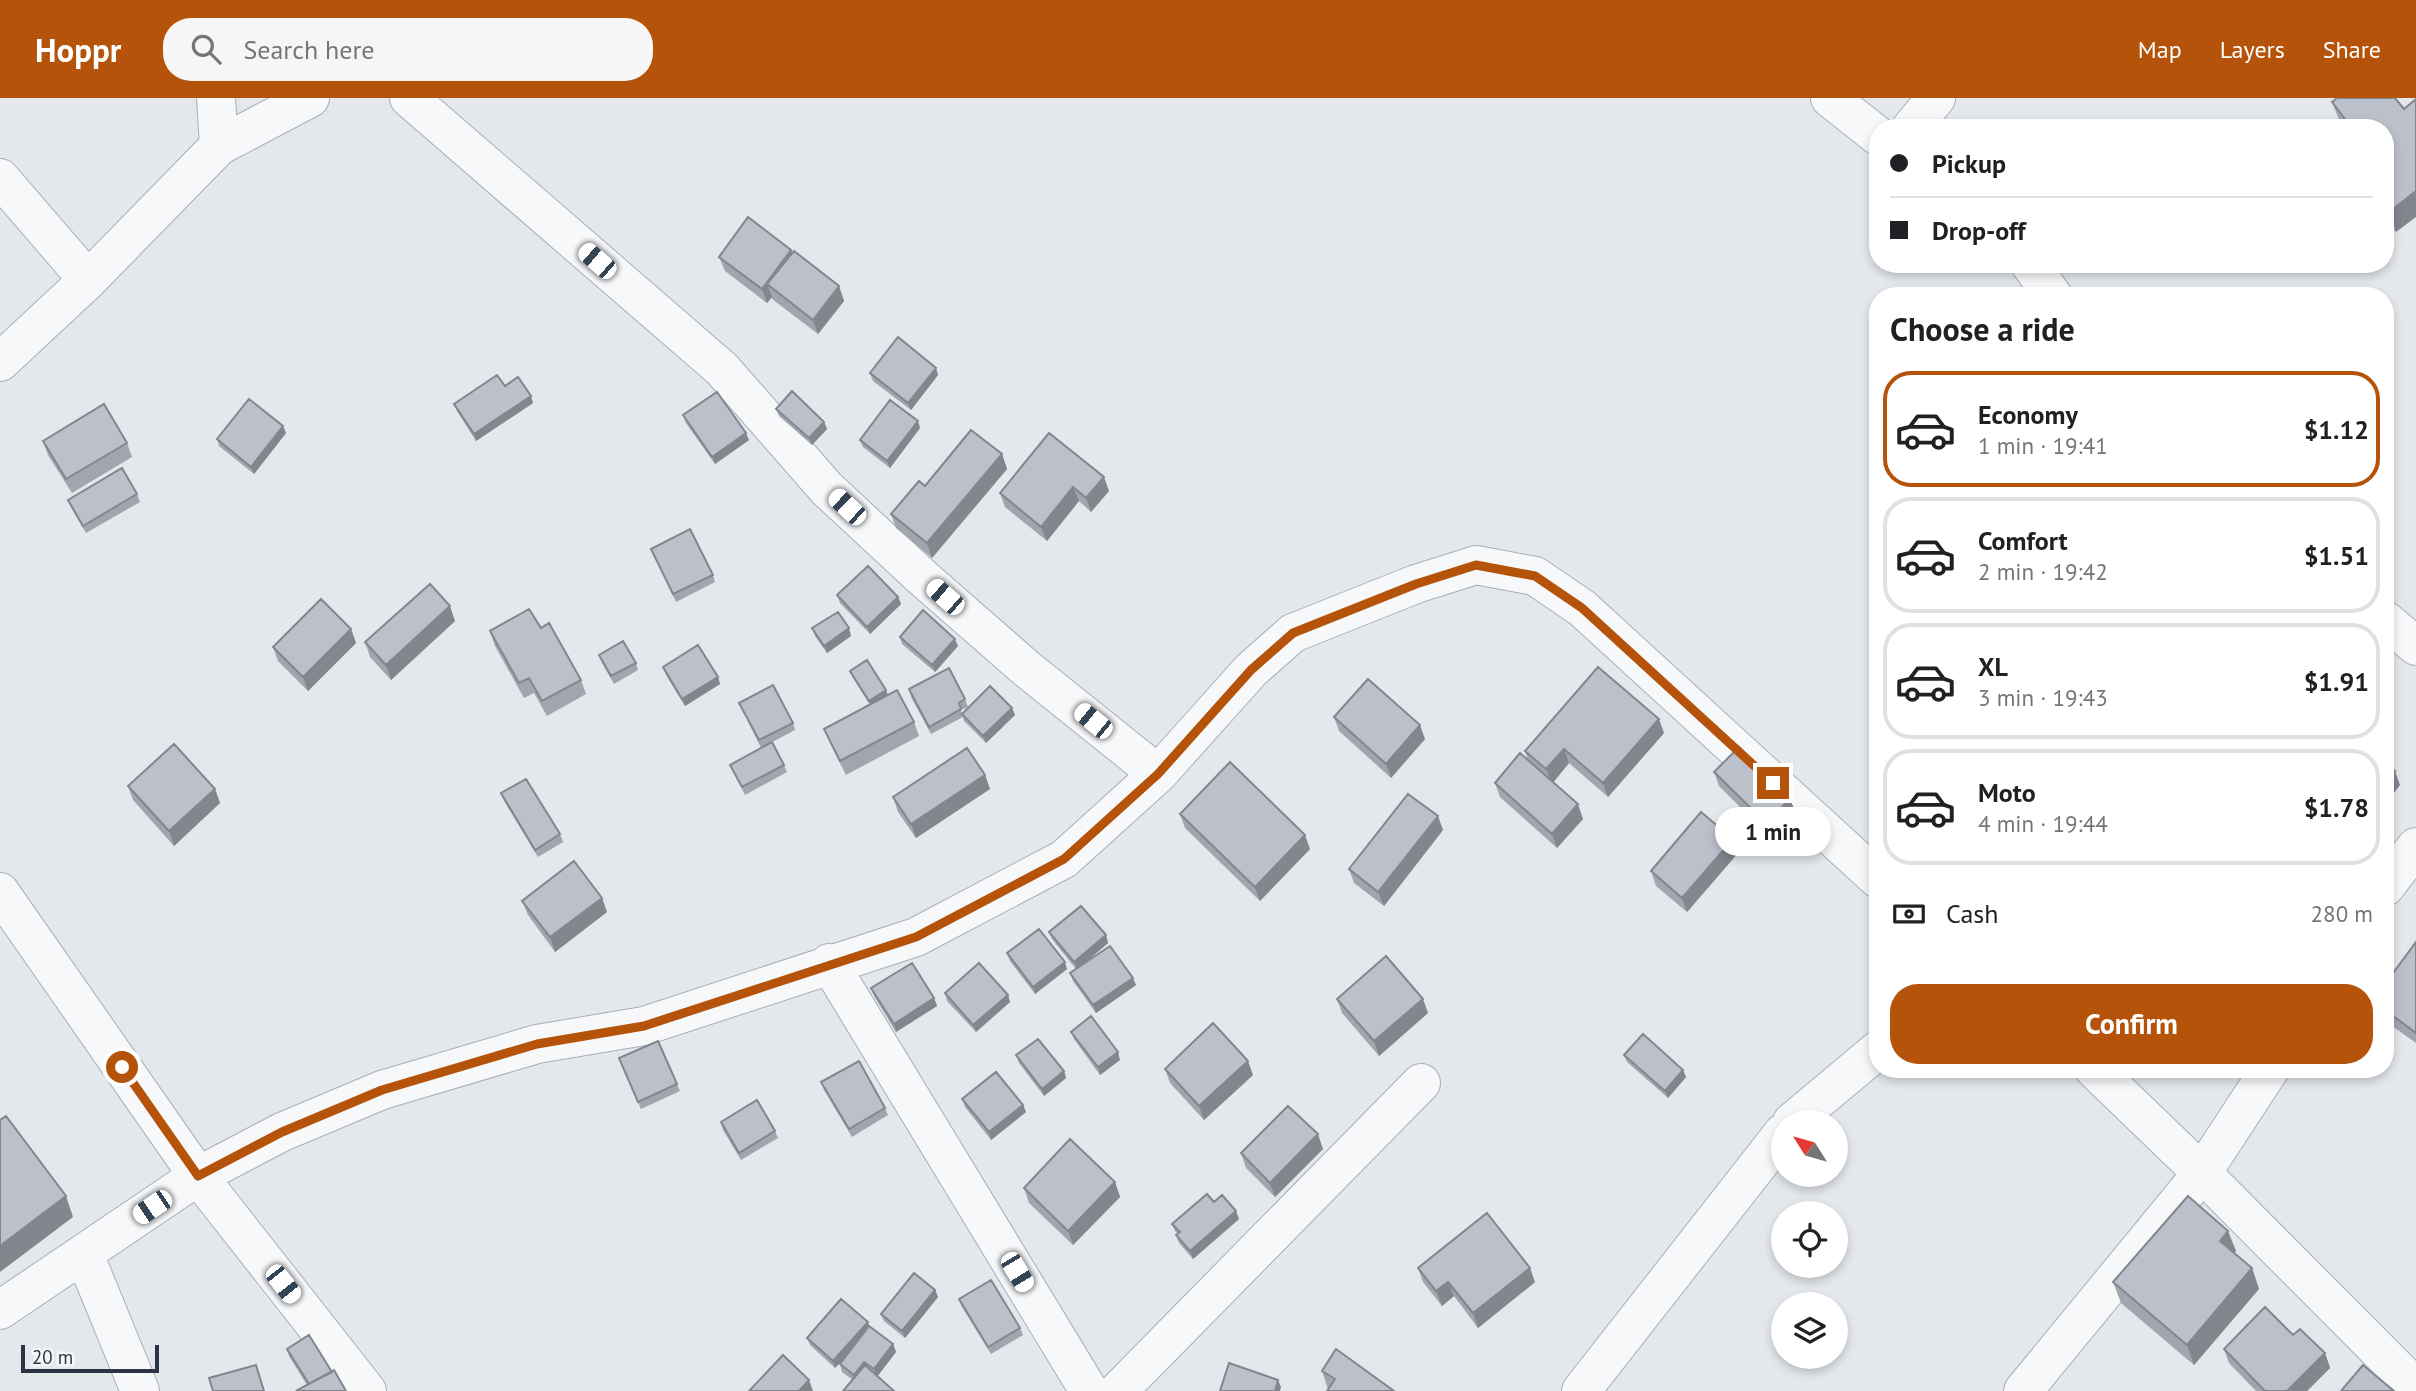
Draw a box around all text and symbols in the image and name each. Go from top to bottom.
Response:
search box [163,18,653,81]
text: Hoppr [35,28,121,71]
icon: search [187,30,225,68]
text: Search here [243,33,375,66]
text: Map [2138,34,2182,65]
text: Layers [2220,34,2285,65]
text: Share [2323,34,2381,65]
text: Pickup [1932,147,2006,180]
text: Drop-off [1932,214,2026,247]
car [575,239,620,283]
text: Choose a ride [1890,308,2075,350]
icon: car [1894,398,1957,461]
text: Economy [1978,398,2078,431]
text: $1.12 [2304,413,2369,446]
text: 1 min · 19:41 [1978,431,2108,460]
car [825,485,870,529]
icon: car [1894,524,1957,587]
text: Comfort [1978,524,2068,557]
text: $1.51 [2304,539,2369,572]
text: 2 min · 19:42 [1978,557,2108,586]
car [923,575,968,619]
icon: car [1894,650,1957,713]
text: XL [1978,650,2008,683]
text: $1.91 [2304,665,2369,698]
text: 3 min · 19:43 [1978,683,2108,712]
car [1071,700,1116,742]
route end [1757,767,1789,799]
icon: car [1894,776,1957,839]
text: Moto [1978,776,2036,809]
text: $1.78 [2304,791,2369,824]
callout: 1 min [1715,808,1831,856]
text: 4 min · 19:44 [1978,809,2108,838]
text: 1 min [1745,817,1801,846]
icon: cash [1890,895,1928,933]
text: Cash [1946,897,1998,930]
text: 280 m [2311,899,2373,928]
button: Confirm [1890,984,2373,1064]
route start [106,1051,138,1083]
north arrow [1771,1110,1848,1186]
map controls [1771,1110,1848,1369]
car [129,1187,176,1227]
button: locate [1771,1201,1848,1278]
car [998,1249,1037,1295]
car [262,1261,305,1307]
button: layers [1771,1292,1848,1369]
scale bar [21,1342,159,1374]
text: 20 m [32,1345,73,1369]

